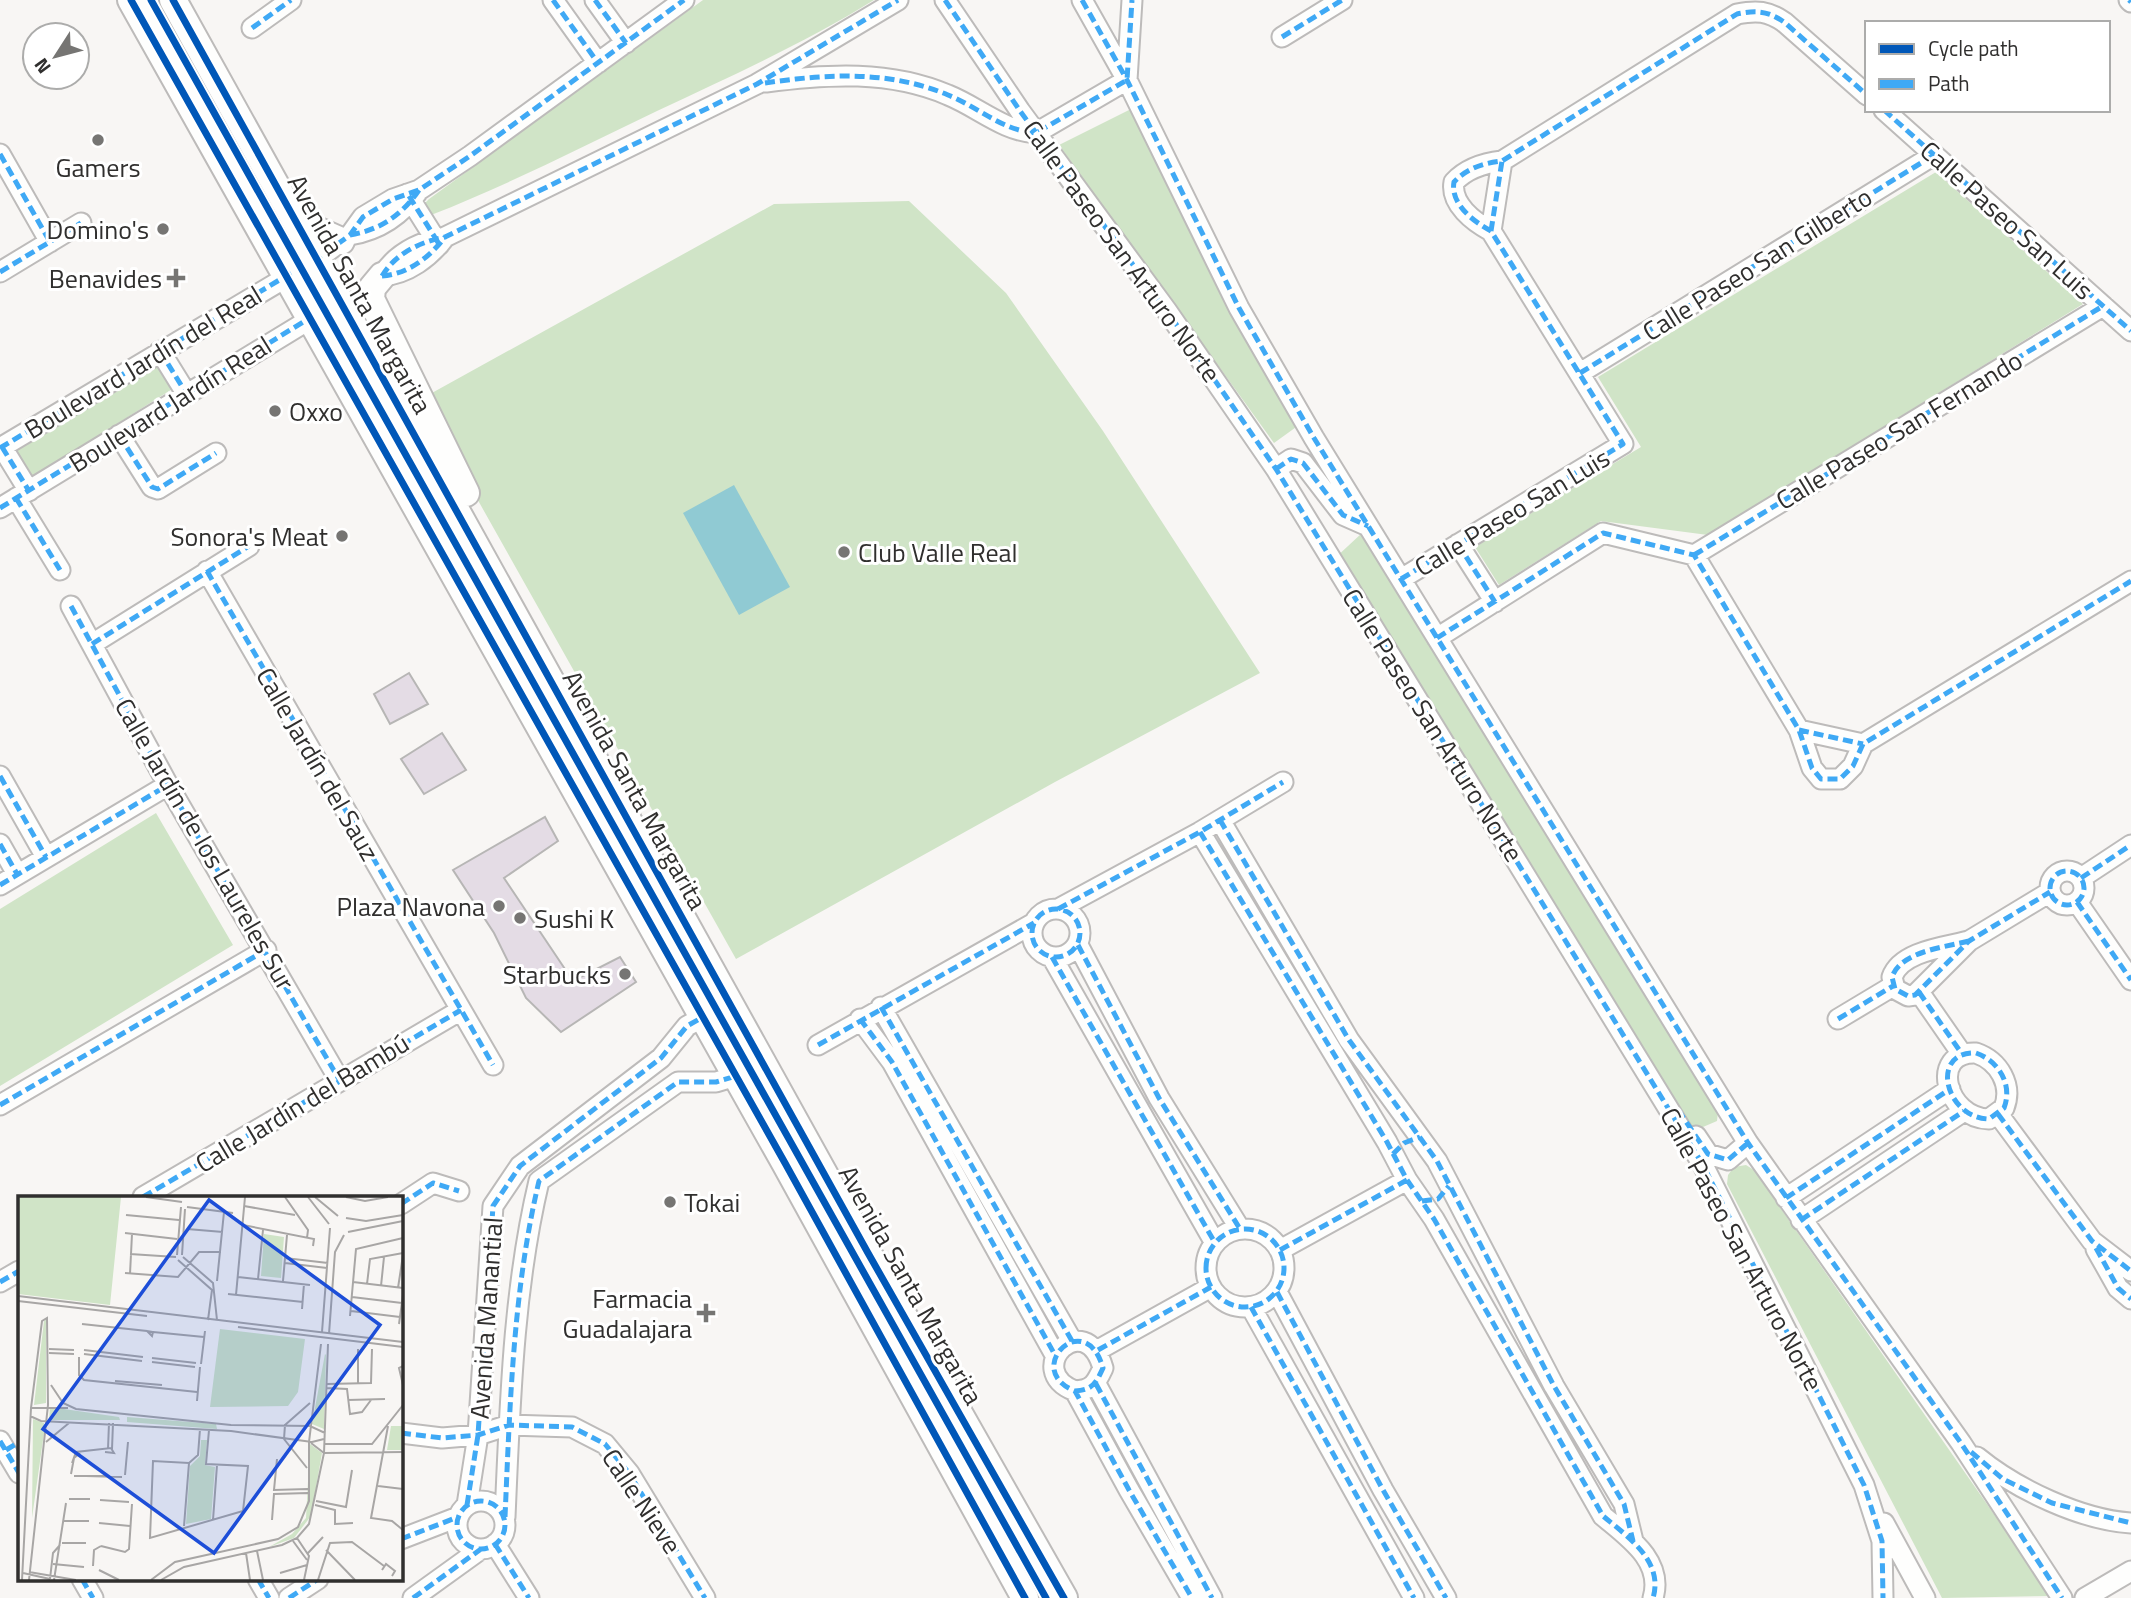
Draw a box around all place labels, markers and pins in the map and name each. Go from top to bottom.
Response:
marker: Gamers [90,132,106,148]
place label: Gamers [56,148,141,187]
place label: Domino's [46,210,149,249]
marker: Domino's [155,221,171,237]
place label: Benavides [49,259,162,298]
marker: Benavides [168,270,184,286]
place label: Oxxo [289,392,343,431]
marker: Oxxo [267,403,283,419]
place label: Sonora's Meat [170,517,328,556]
marker: Sonora's Meat [334,528,350,544]
place label: Club Valle Real [858,533,1018,572]
marker: Club Valle Real [836,544,852,560]
place label: Plaza Navona [337,887,485,926]
marker: Plaza Navona [491,898,507,914]
place label: Sushi K [534,899,614,938]
marker: Sushi K [512,910,528,926]
place label: Starbucks [503,955,611,994]
marker: Starbucks [617,966,633,982]
place label: Tokai [684,1183,740,1222]
marker: Tokai [662,1194,678,1210]
place label: Farmacia Guadalajara [563,1279,692,1348]
marker: Farmacia Guadalajara [698,1305,714,1321]

